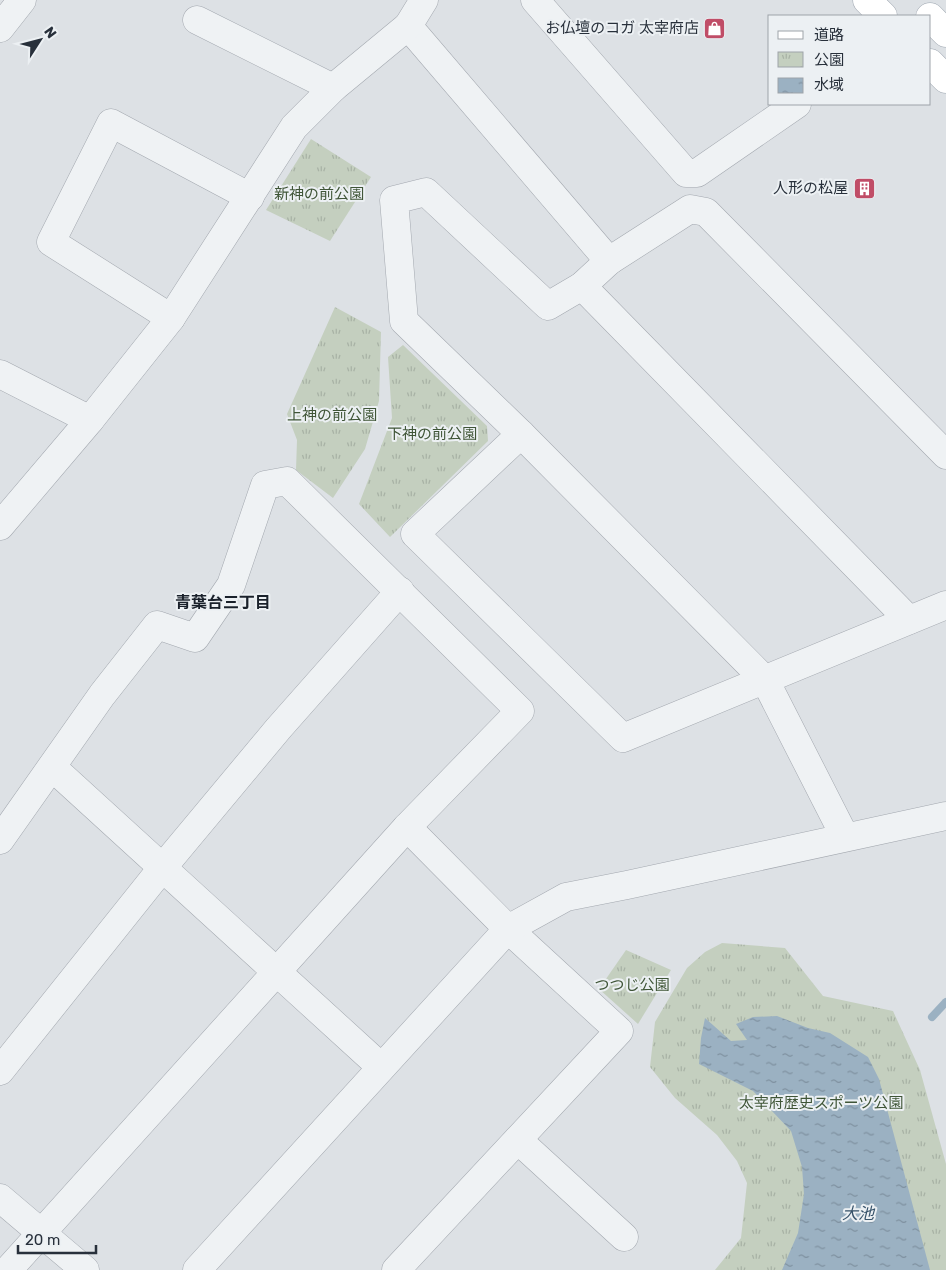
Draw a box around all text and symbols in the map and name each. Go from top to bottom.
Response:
north arrow [15,15,65,65]
legend [768,15,931,105]
shop icon: お仏壇のコガ 太宰府店 [703,16,727,40]
place label: お仏壇のコガ 太宰府店 [545,19,699,37]
text: N [40,24,60,42]
text: 道路 [814,26,844,44]
text: 公園 [814,51,844,69]
text: 水域 [814,76,844,94]
building icon: 人形の松屋 [852,176,876,200]
place label: 人形の松屋 [773,179,848,197]
park label: 新神の前公園 [274,185,364,203]
park label: 上神の前公園 [287,406,377,424]
park label: 下神の前公園 [387,425,477,443]
district label: 青葉台三丁目 [175,593,271,612]
park label: つつじ公園 [594,976,670,994]
park label: 太宰府歴史スポーツ公園 [739,1094,903,1112]
water label: 大池 [842,1204,876,1223]
scale bar [18,1222,95,1254]
text: 20 m [25,1231,60,1249]

